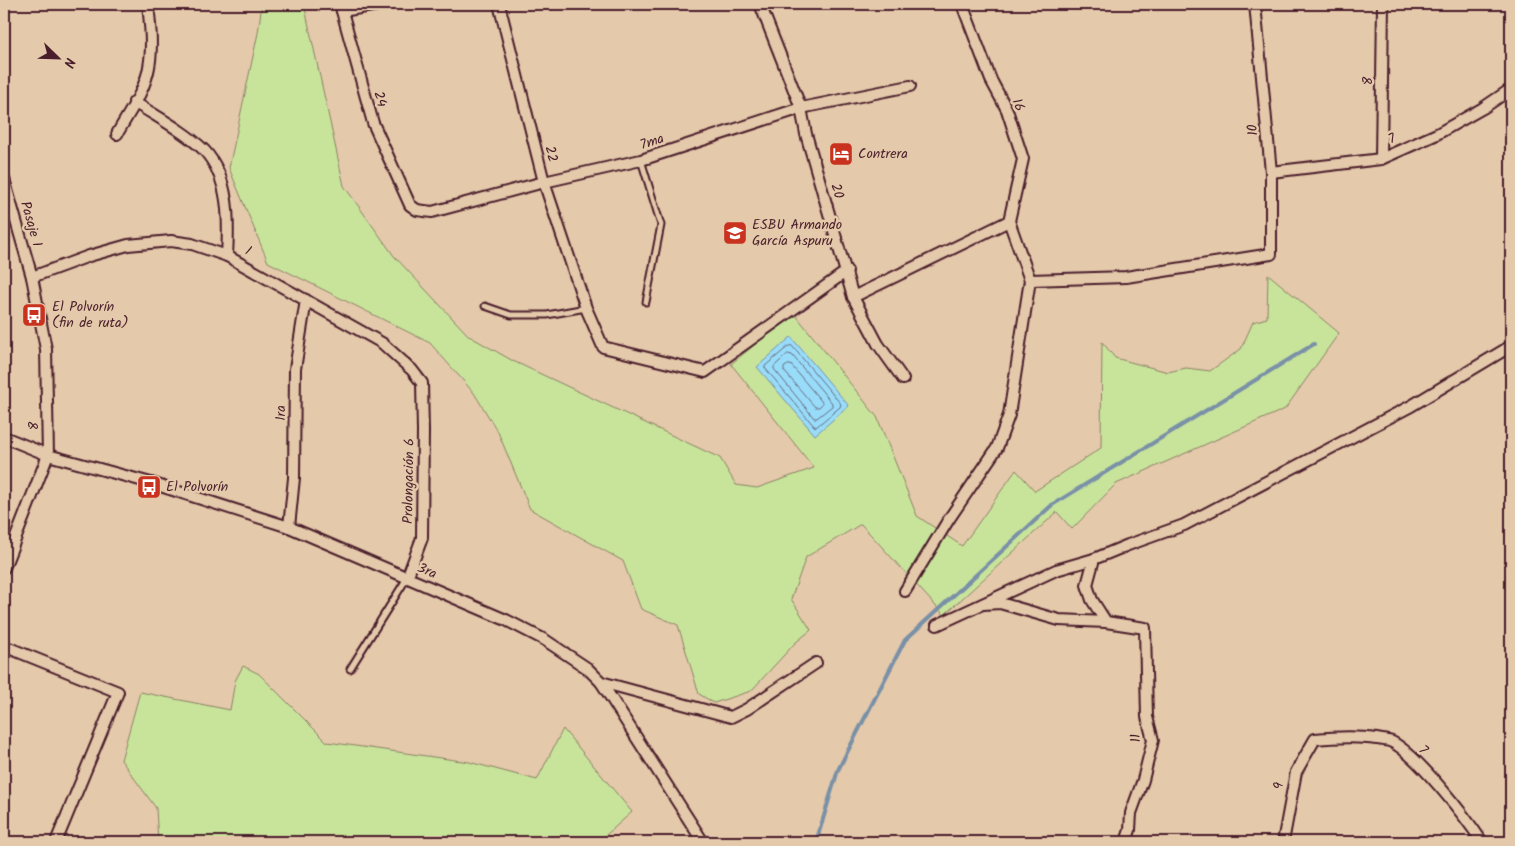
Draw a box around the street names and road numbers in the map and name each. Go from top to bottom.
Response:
street label: 8 [1357,76,1379,85]
street label: 24 [367,88,393,110]
street label: 16 [1006,95,1030,115]
street label: 10 [1242,123,1264,137]
street label: 7 [1385,127,1400,150]
street label: 7ma [637,128,667,156]
street label: 22 [538,143,564,165]
street label: 20 [824,181,850,201]
street label: Pasaje 1 [14,199,48,249]
street label: 1 [241,240,255,262]
street label: 1ra [270,405,292,421]
street label: 8 [23,421,45,430]
street label: Prolongación 6 [397,438,421,524]
street label: 3ra [414,557,440,585]
street label: 11 [1125,733,1147,743]
street label: 7 [1413,740,1433,761]
street label: 9 [1268,781,1290,791]

